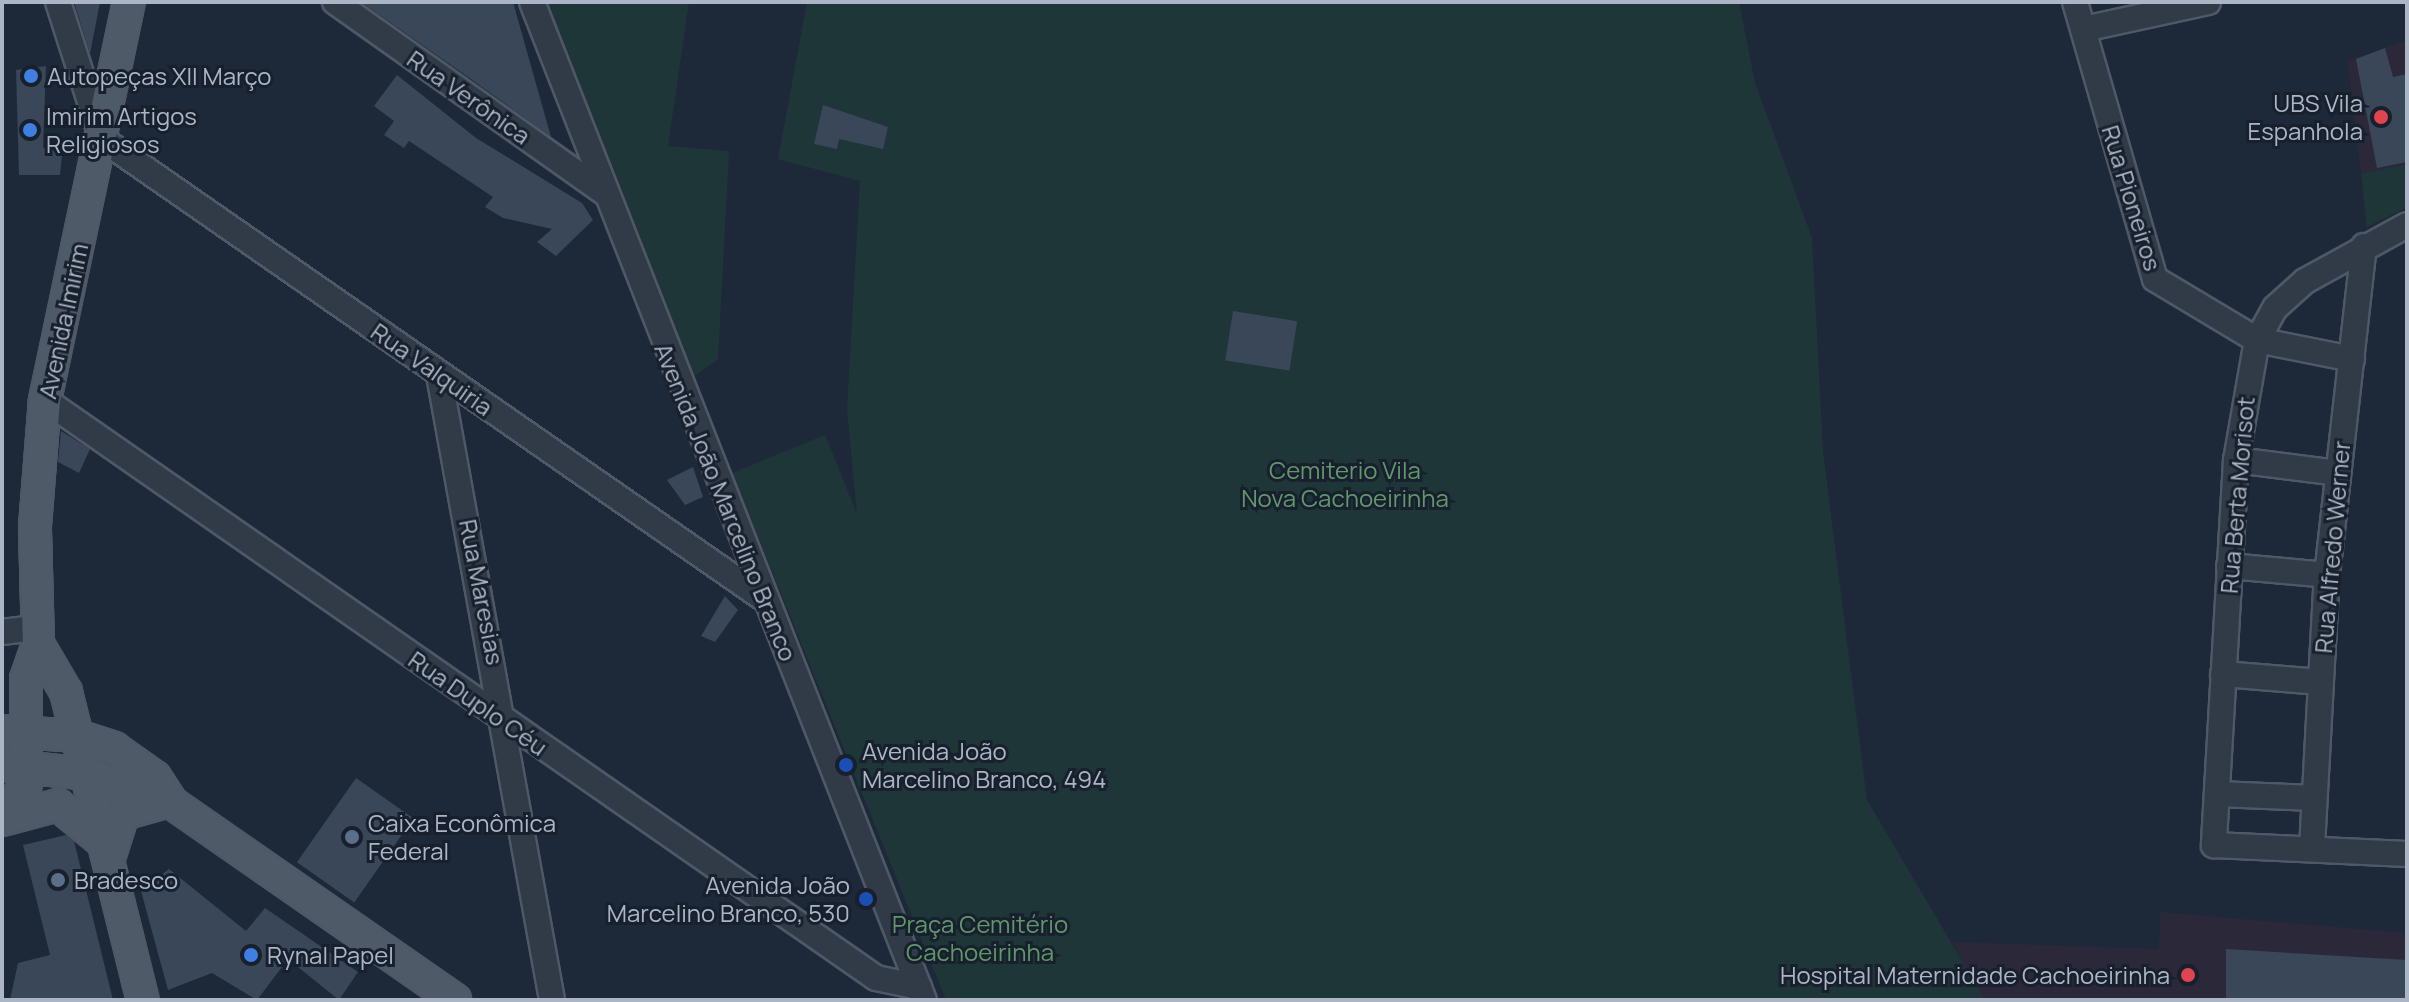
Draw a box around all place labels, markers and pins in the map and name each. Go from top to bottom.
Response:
place label: Autopeças XII Março [47,62,272,90]
marker: Autopeças XII Março [22,67,40,85]
place label: UBS Vila Espanhola [2248,89,2363,145]
place label: Imirim Artigos Religiosos [46,102,197,158]
marker: UBS Vila Espanhola [2370,106,2392,128]
marker: Imirim Artigos Religiosos [21,121,39,139]
place label: Avenida João Marcelino Branco, 494 [862,737,1106,793]
marker: Avenida João Marcelino Branco, 494 [837,756,855,774]
place label: Caixa Econômica Federal [368,809,556,865]
marker: Caixa Econômica Federal [343,828,361,846]
place label: Bradesco [74,866,178,894]
marker: Bradesco [49,871,67,889]
place label: Avenida João Marcelino Branco, 530 [607,871,850,927]
marker: Avenida João Marcelino Branco, 530 [857,890,875,908]
place label: Rynal Papel [267,941,394,969]
marker: Rynal Papel [242,946,260,964]
place label: Hospital Maternidade Cachoeirinha [1780,961,2170,989]
marker: Hospital Maternidade Cachoeirinha [2177,964,2199,986]

